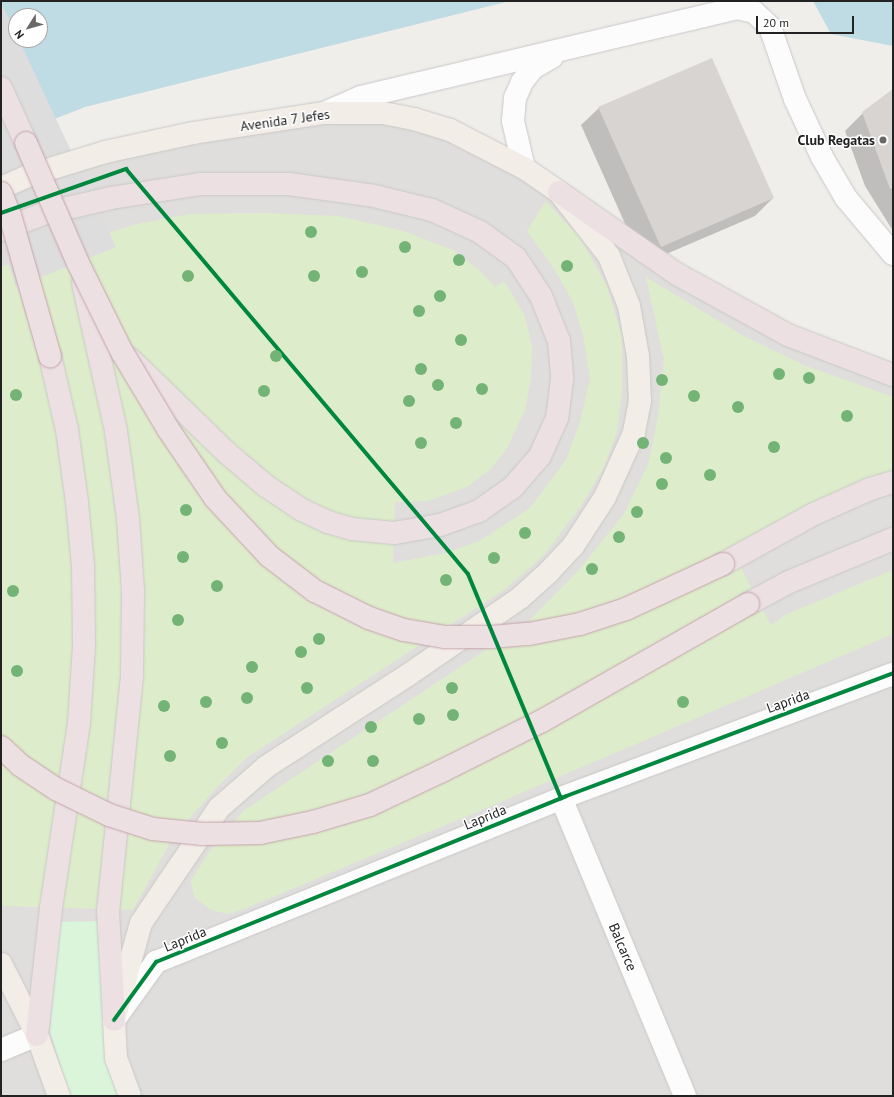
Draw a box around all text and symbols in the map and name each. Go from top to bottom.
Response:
north arrow [8,8,48,48]
scale bar [758,8,856,34]
text: 20 m [763,15,789,30]
text: N [11,28,27,42]
street label: Avenida 7 Jefes [239,105,331,135]
place label: Club Regatas [797,132,875,148]
marker: Club Regatas [878,135,888,145]
street label: Laprida [764,686,812,716]
street label: Laprida [461,801,509,833]
street label: Balcarce [605,921,641,973]
street label: Laprida [161,923,209,955]

